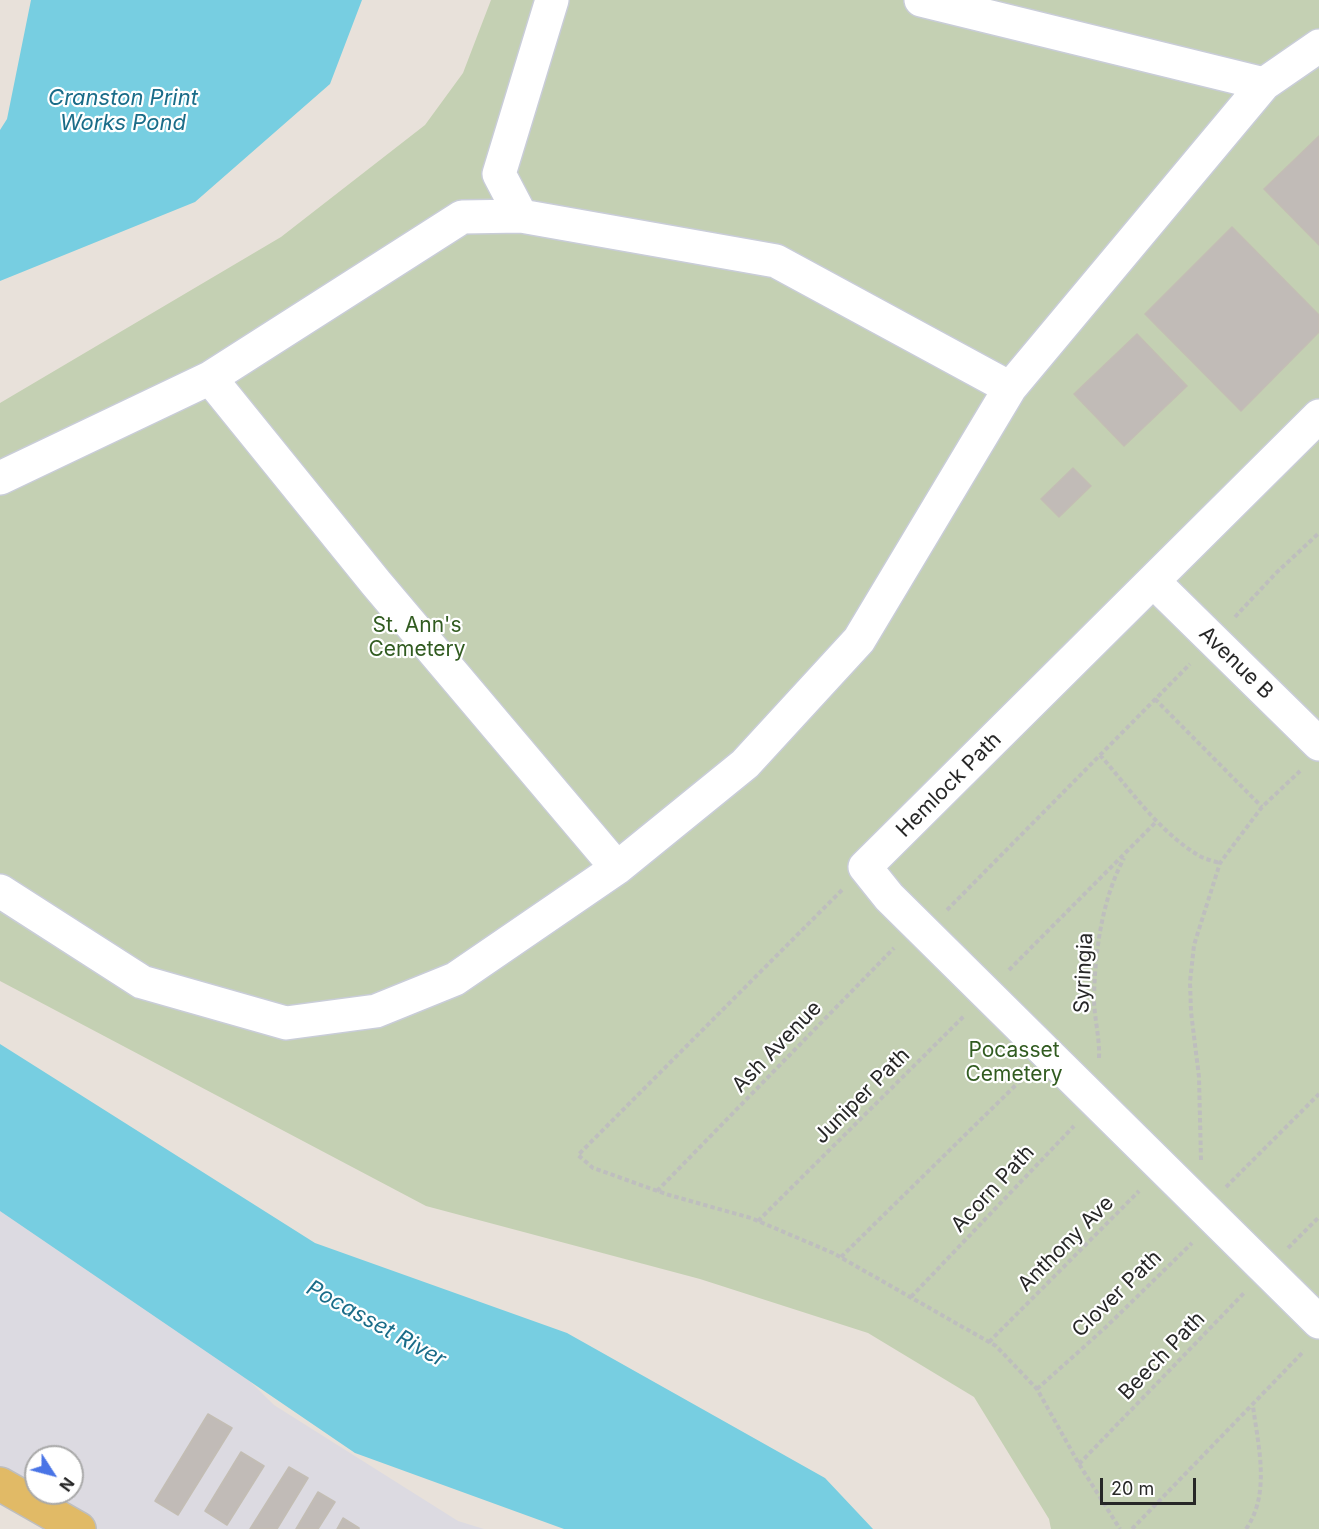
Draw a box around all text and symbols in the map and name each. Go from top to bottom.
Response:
water label: Cranston Print Works Pond [48,85,198,136]
park label: St. Ann's Cemetery [368,613,466,663]
street label: Avenue B [1194,621,1278,705]
street label: Hemlock Path [891,727,1007,843]
street label: Syringia [1069,932,1099,1014]
street label: Ash Avenue [727,996,827,1098]
park label: Pocasset Cemetery [965,1038,1063,1088]
street label: Juniper Path [809,1043,915,1149]
street label: Acorn Path [946,1140,1040,1238]
street label: Anthony Ave [1013,1191,1119,1297]
street label: Clover Path [1067,1245,1167,1343]
water label: Pocasset River [302,1275,450,1373]
street label: Beech Path [1114,1307,1210,1405]
north arrow [24,1445,84,1505]
scale bar [1103,1466,1199,1504]
text: N [55,1474,79,1495]
text: 20 m [1111,1478,1154,1499]

